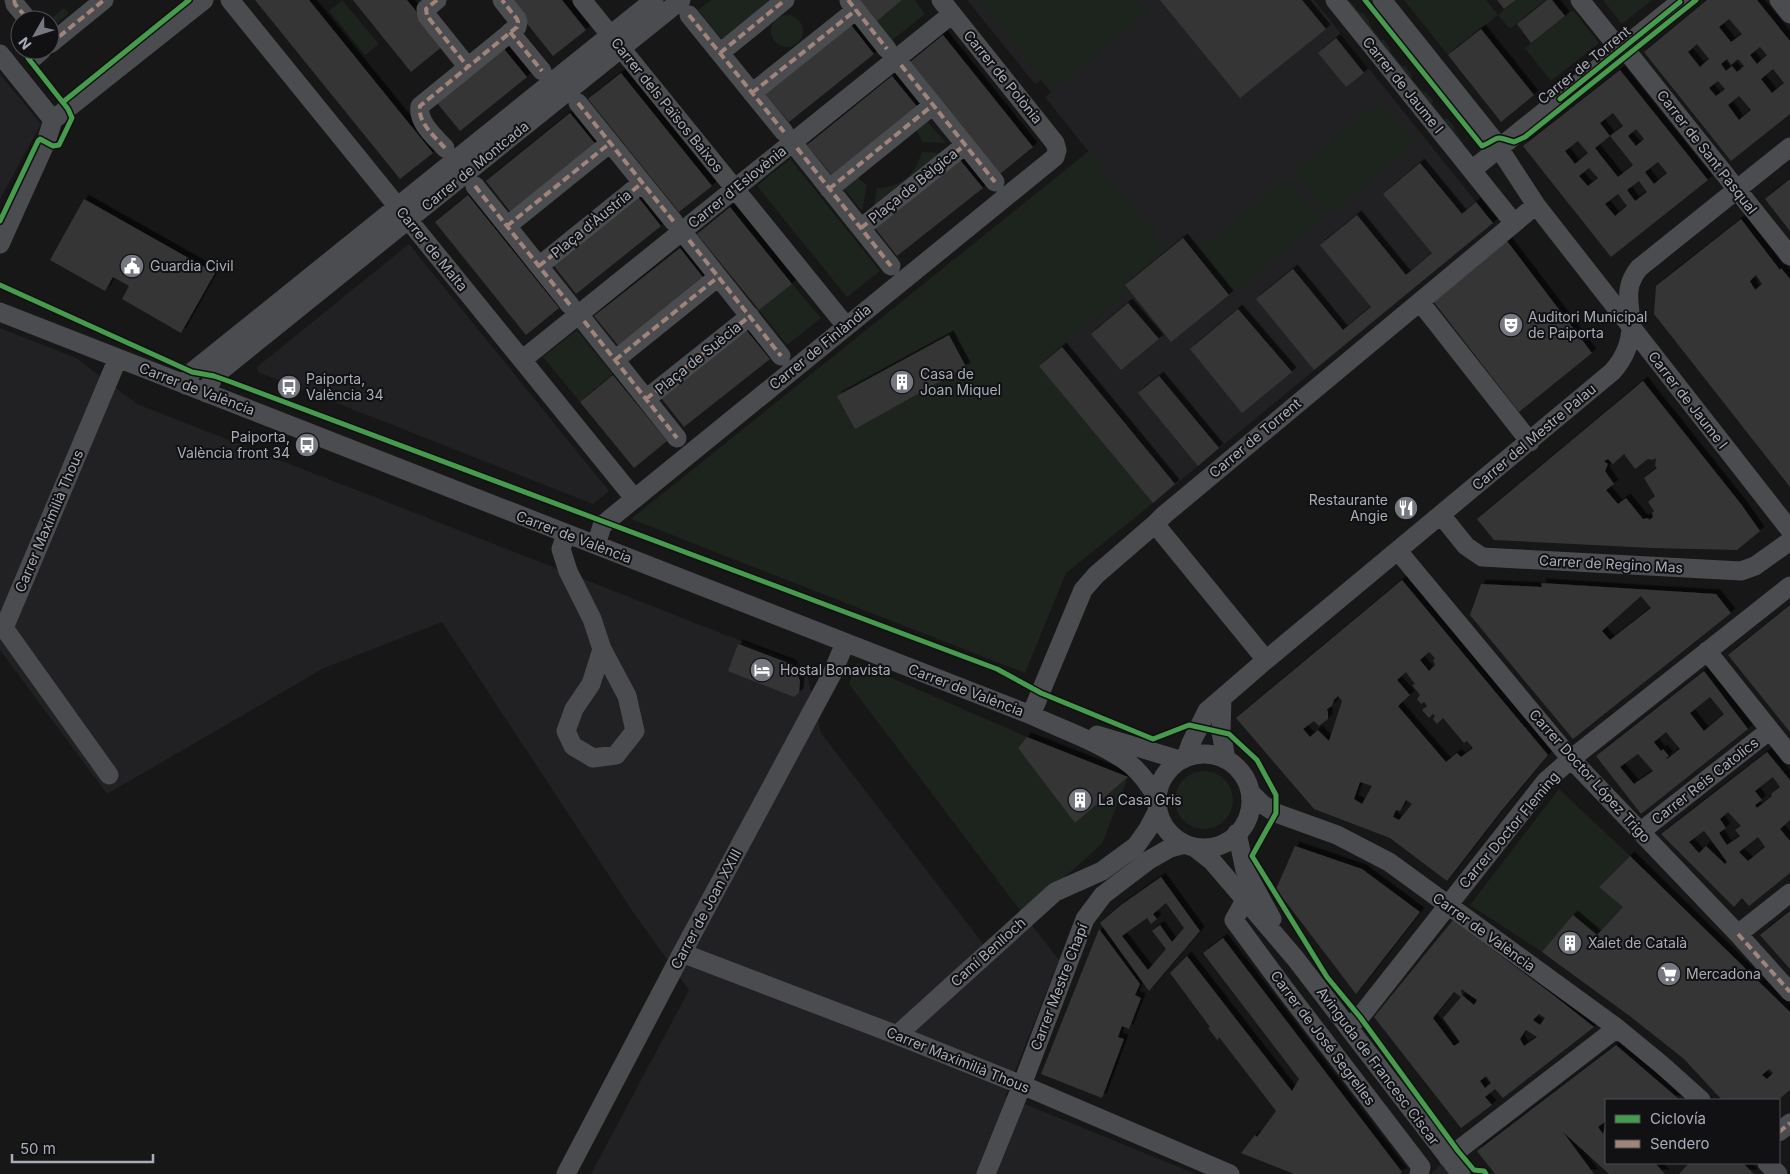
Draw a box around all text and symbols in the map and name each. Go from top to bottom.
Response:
north arrow [10,10,60,60]
street label: Carrer de Torrent [1534,22,1634,107]
street label: Carrer de Polònia [961,27,1046,127]
street label: Carrer de Jaume I [1359,33,1447,136]
text: N [15,34,34,53]
street label: Carrer dels Països Baixos [608,34,727,175]
street label: Carrer de Sant Pasqual [1654,86,1761,217]
street label: Carrer de Montcada [418,117,532,214]
street label: Carrer d'Eslovènia [684,142,789,231]
street label: Plaça de Bèlgica [865,145,961,227]
street label: Plaça d'Àustria [547,186,634,261]
street label: Carrer de Malta [393,203,471,294]
public building icon: Guardia Civil [119,253,145,279]
place label: Guardia Civil [150,257,234,274]
street label: Carrer de Finlàndia [765,300,874,393]
place label: Auditori Municipal de Paiporta [1528,308,1648,341]
theatre icon: Auditori Municipal de Paiporta [1498,312,1524,338]
street label: Plaça de Suècia [651,318,744,397]
street label: Carrer de Jaume I [1645,348,1732,452]
street label: Carrer de València [137,359,257,418]
place label: Casa de Joan Miquel [920,365,1001,398]
building icon: Casa de Joan Miquel [889,369,915,395]
place label: Paiporta, València 34 [306,370,384,403]
bus stop icon: Paiporta, València 34 [276,374,302,400]
street label: Carrer del Mestre Palau [1468,380,1599,493]
street label: Carrer de Torrent [1205,394,1304,481]
place label: Paiporta, València front 34 [177,428,290,461]
bus stop icon: Paiporta, València front 34 [294,432,320,458]
street label: Carrer Maximilià Thous [11,447,86,595]
place label: Restaurante Angie [1309,491,1388,524]
restaurant icon: Restaurante Angie [1393,495,1419,521]
street label: Carrer de València [514,507,634,566]
street label: Carrer de Regino Mas [1539,551,1683,576]
hotel icon: Hostal Bonavista [749,657,775,683]
street label: Carrer de València [906,660,1026,719]
place label: Hostal Bonavista [780,661,891,678]
street label: Carrer Doctor López Trigo [1526,706,1655,846]
street label: Carrer Reis Catolics [1648,734,1761,828]
street label: Carrer Doctor Fleming [1455,768,1562,891]
building icon: La Casa Gris [1067,787,1093,813]
place label: La Casa Gris [1098,791,1182,808]
street label: Carrer de Joan XXIII [667,846,744,972]
street label: Carrer de València [1430,889,1539,974]
street label: Camí Benlloch [947,914,1029,990]
street label: Carrer Mestre Chapí [1027,921,1091,1053]
building icon: Xalet de Català [1557,930,1583,956]
place label: Xalet de Català [1588,934,1687,951]
supermarket icon: Mercadona [1656,961,1682,987]
place label: Mercadona [1686,965,1761,982]
street label: Carrer de José Segrelles [1267,967,1379,1108]
street label: Avinguda de Francesc Císcar [1313,983,1443,1148]
street label: Carrer Maximilià Thous [884,1023,1032,1096]
legend [1605,1099,1780,1164]
text: Ciclovía [1650,1109,1706,1128]
scale bar [12,1132,154,1164]
text: Sendero [1650,1134,1710,1153]
text: 50 m [20,1139,56,1158]

